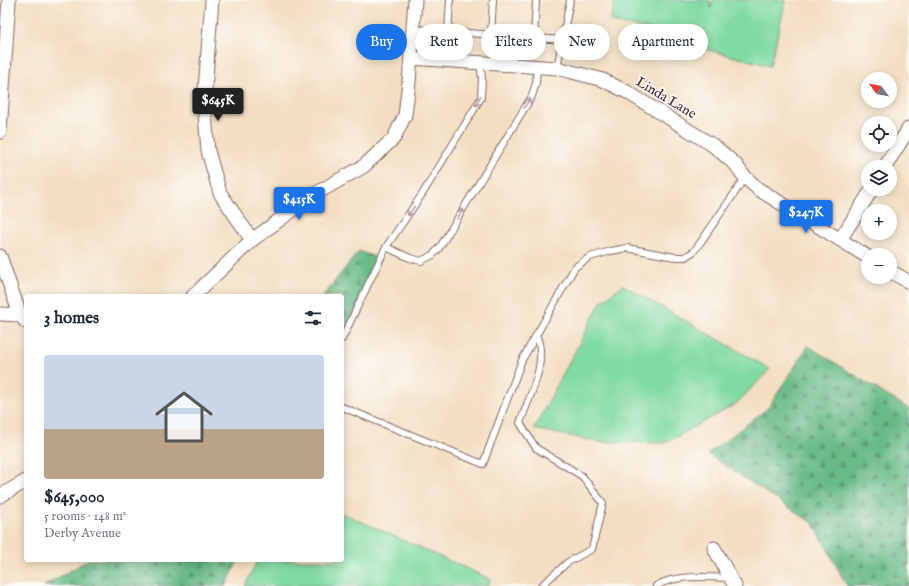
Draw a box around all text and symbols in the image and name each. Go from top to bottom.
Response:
chip: Buy [356,24,407,60]
chip: Rent [415,24,473,60]
chip: Filters [481,24,546,60]
chip: New [554,24,610,60]
chip: Apartment [618,24,708,60]
north arrow [861,72,897,108]
map controls [861,72,897,284]
street label: Linda Lane [632,73,700,123]
pin: $645K [190,88,246,122]
text: $645K [201,92,235,109]
one-way arrow [474,94,481,106]
one-way arrow [524,97,532,109]
button: locate [861,116,897,152]
button: layers [861,160,897,196]
pin: $415K [271,187,327,221]
text: $415K [283,191,315,208]
pin: $247K [778,200,834,234]
text: $247K [789,204,823,221]
button: + [861,204,897,240]
one-way arrow [407,206,415,217]
one-way arrow [455,209,464,220]
button: − [861,248,897,284]
icon: filters [302,307,324,329]
text: 3 homes [44,308,99,329]
icon: home [148,381,220,453]
text: $645,000 [44,487,105,508]
text: 5 rooms · 148 m² [44,508,126,525]
text: Derby Avenue [44,525,121,542]

